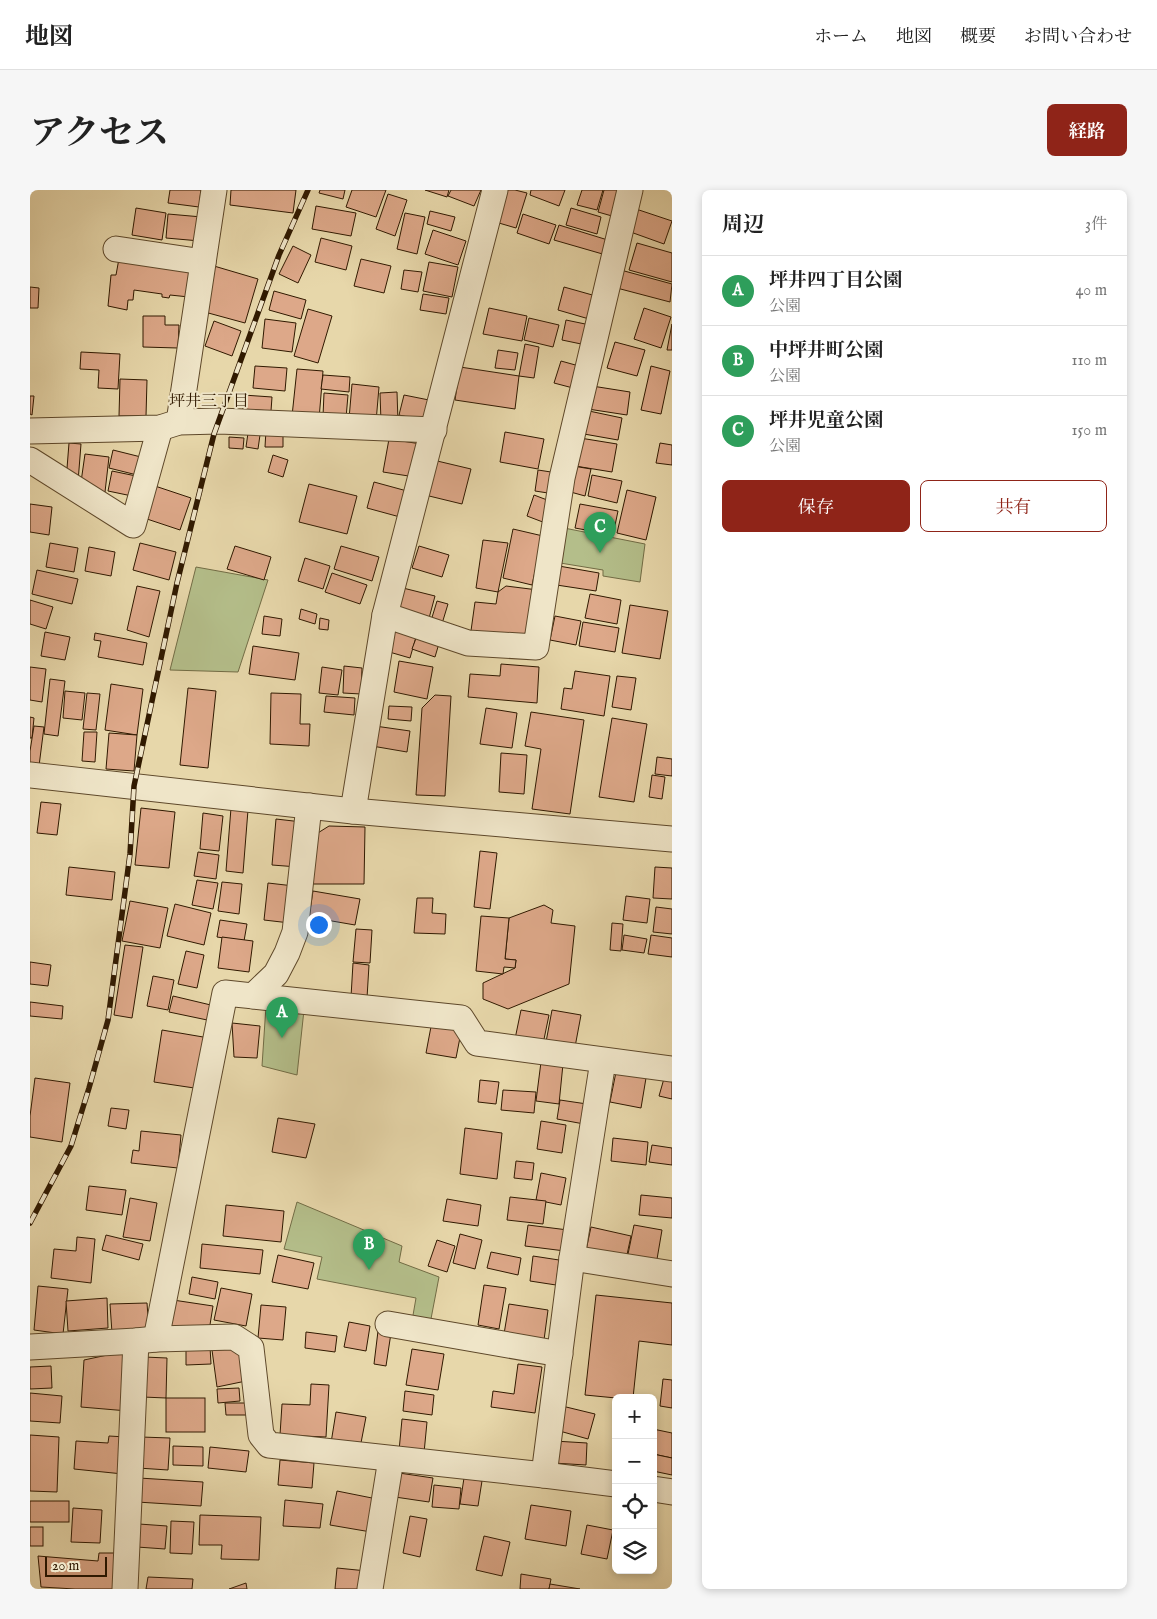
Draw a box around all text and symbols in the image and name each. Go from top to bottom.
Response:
text: 地図 [25,22,73,53]
text: ホーム [814,26,868,49]
text: 地図 [896,26,932,49]
text: 概要 [960,26,996,49]
text: お問い合わせ [1024,26,1132,49]
button: 経路 [1047,104,1127,156]
text: アクセス [30,112,169,157]
text: 周辺 [722,212,764,239]
text: 3件 [1085,215,1107,235]
text: 坪井四丁目公園 [769,269,902,293]
text: A [733,281,743,301]
text: 40 m [1075,281,1107,301]
text: 公園 [769,297,801,317]
text: 中坪井町公園 [769,339,883,363]
text: B [733,351,743,371]
text: 110 m [1071,351,1107,371]
text: 公園 [769,367,801,387]
district label: 坪井三丁目 [169,392,249,412]
text: 坪井児童公園 [769,409,883,433]
text: C [732,421,744,441]
text: 150 m [1072,421,1107,441]
text: 公園 [769,437,801,457]
button: 保存 [722,480,910,532]
button: 共有 [920,480,1107,532]
pin: C [584,512,616,553]
your location [306,912,332,938]
pin: A [266,997,298,1038]
pin: B [353,1229,385,1270]
map controls [612,1394,657,1574]
button: + [612,1394,657,1439]
button: − [612,1439,657,1484]
button: locate [612,1484,657,1529]
button: layers [612,1529,657,1574]
scale bar [45,1554,108,1577]
text: 20 m [52,1557,79,1575]

